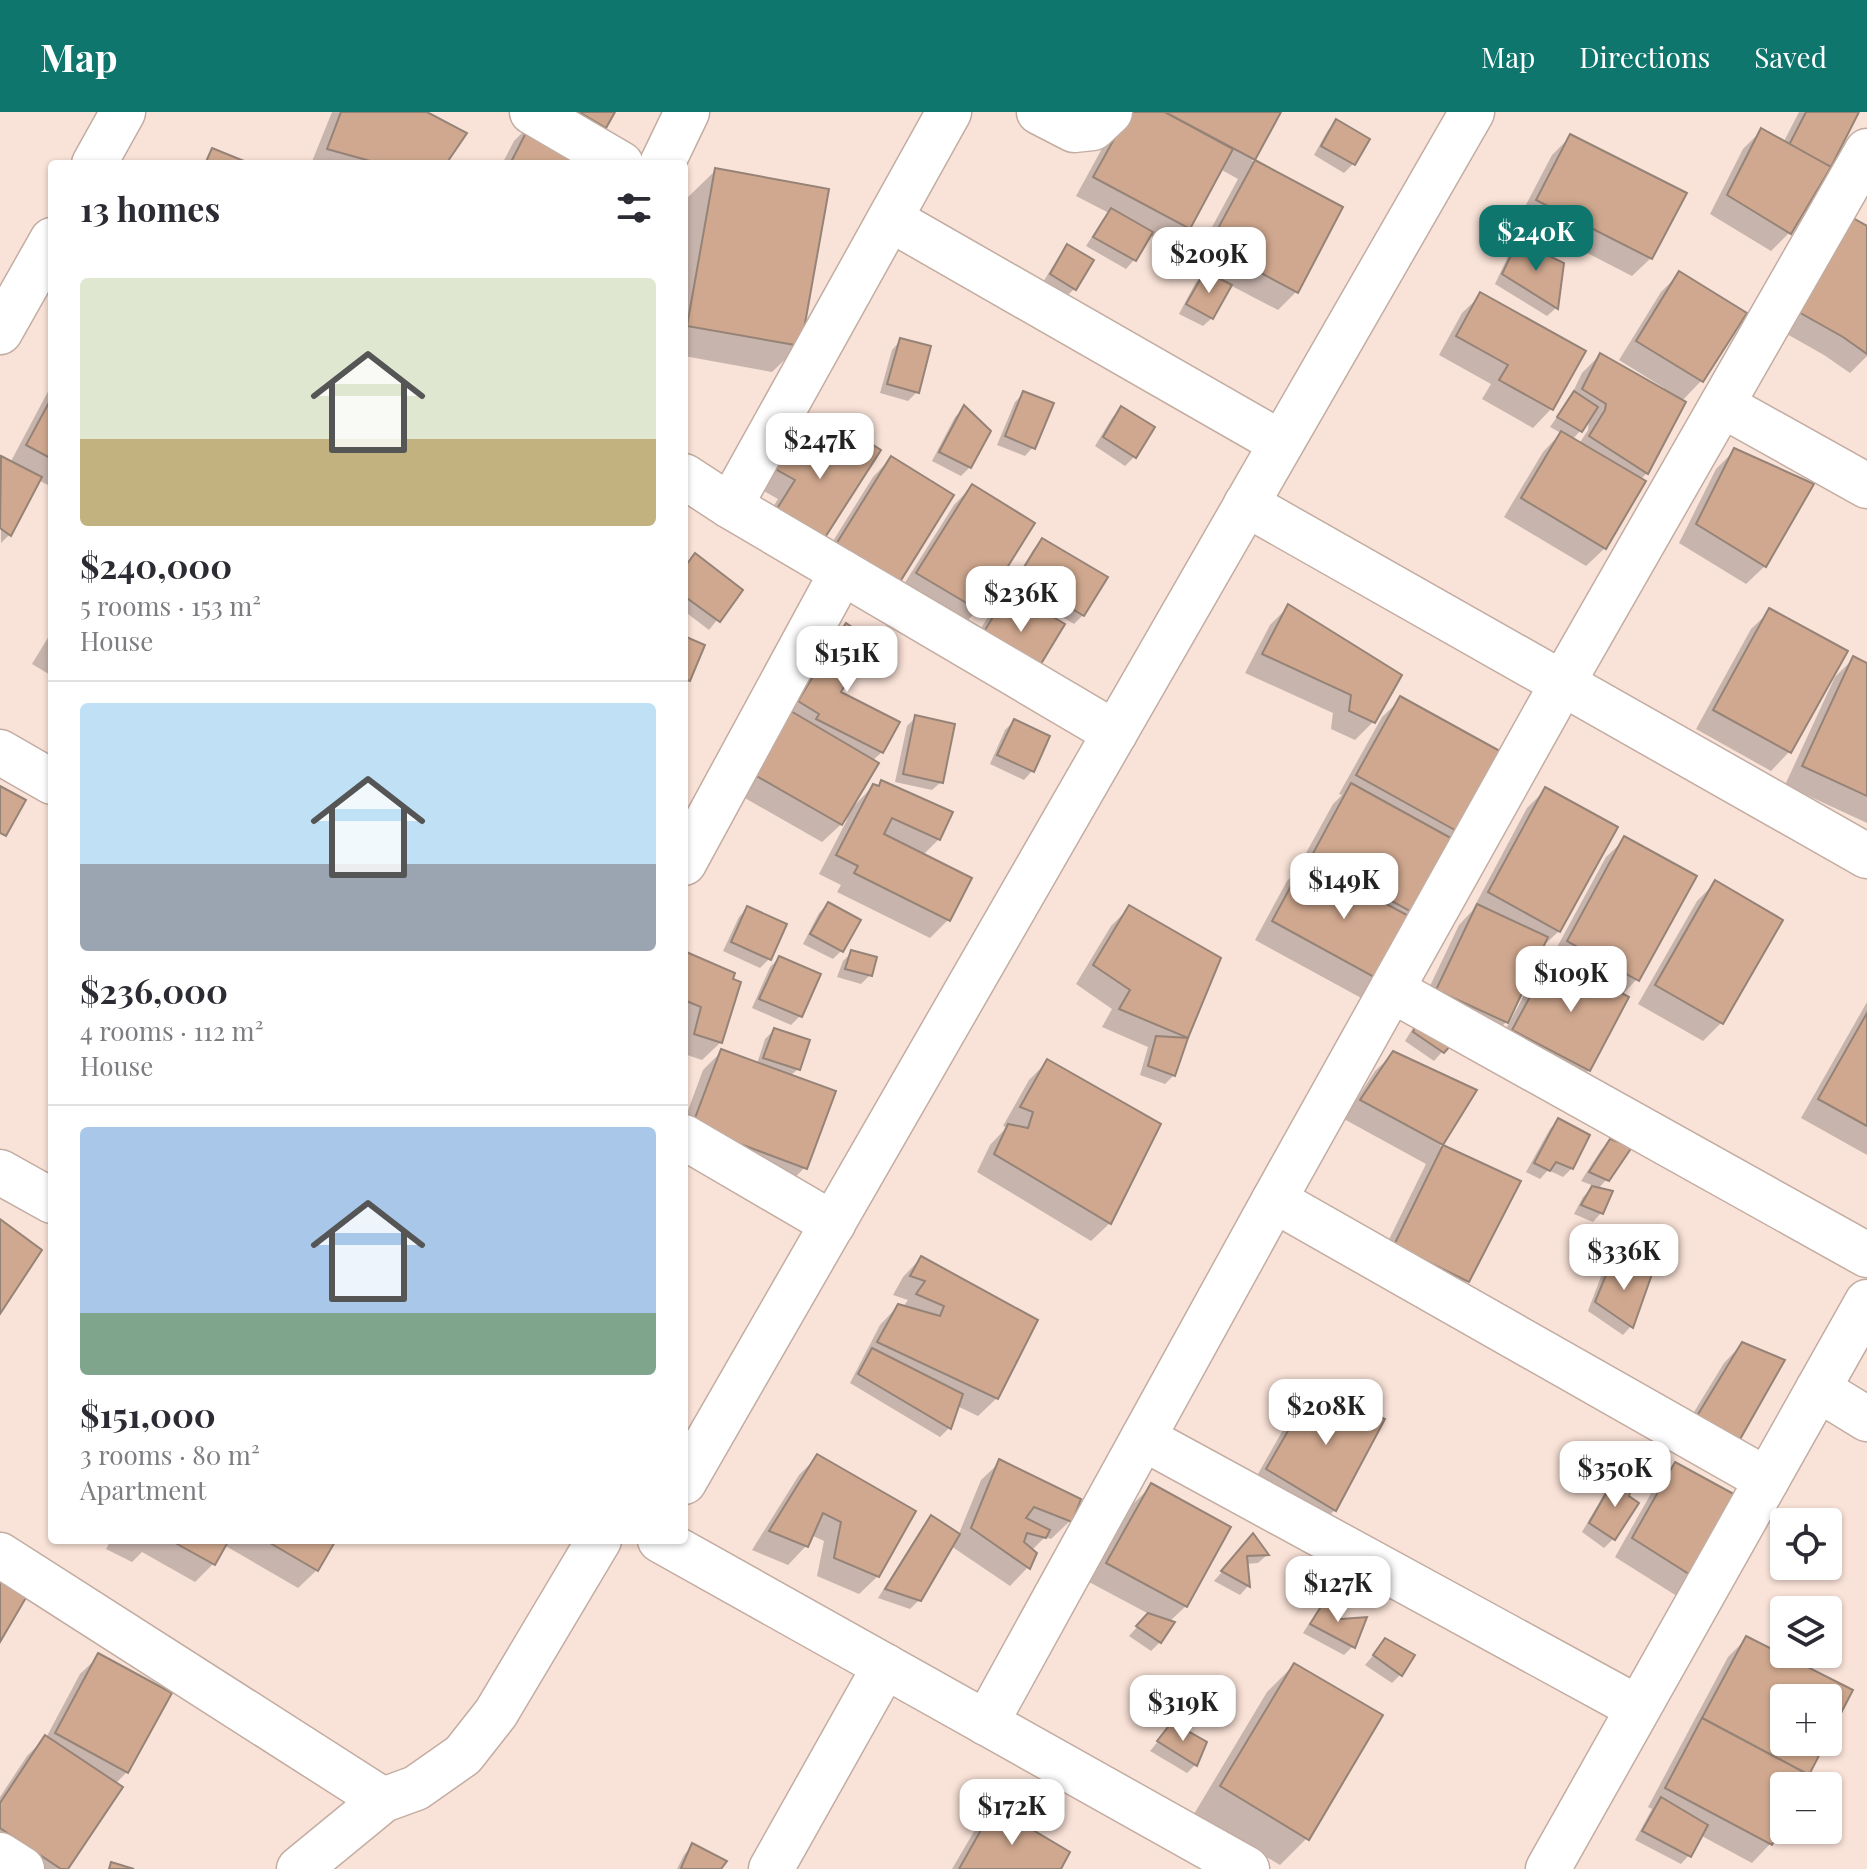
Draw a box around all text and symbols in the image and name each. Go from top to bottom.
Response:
text: Map [40,31,117,82]
text: Map [1481,38,1535,75]
text: Directions [1579,38,1710,75]
text: Saved [1754,38,1827,75]
text: 13 homes [80,185,220,231]
icon: filters [612,186,656,230]
pin: $240K [1480,205,1592,273]
text: $240K [1497,213,1575,248]
pin: $209K [1153,227,1265,295]
text: $209K [1170,235,1248,270]
icon: home [296,330,440,474]
pin: $247K [764,413,876,481]
text: $247K [784,421,856,456]
text: $240,000 [80,542,232,588]
pin: $236K [965,566,1077,634]
text: $236K [984,574,1058,609]
text: 5 rooms · 153 m² [80,588,261,623]
text: House [80,623,153,658]
pin: $151K [791,626,903,694]
text: $151K [814,634,880,669]
icon: home [296,755,440,899]
pin: $149K [1288,853,1400,921]
text: $149K [1308,861,1380,896]
pin: $109K [1515,946,1627,1014]
text: $109K [1534,954,1608,989]
text: $236,000 [80,967,228,1013]
text: 4 rooms · 112 m² [80,1013,263,1048]
text: House [80,1048,153,1083]
icon: home [296,1179,440,1323]
pin: $336K [1568,1224,1680,1292]
text: $336K [1587,1232,1661,1267]
pin: $208K [1270,1379,1382,1447]
text: $208K [1287,1387,1365,1422]
text: $151,000 [80,1391,216,1437]
text: 3 rooms · 80 m² [80,1437,260,1472]
pin: $350K [1559,1441,1671,1509]
text: $350K [1578,1449,1652,1484]
text: Apartment [80,1472,206,1507]
map controls [1770,1508,1842,1844]
button: locate [1770,1508,1842,1580]
pin: $127K [1282,1556,1394,1624]
text: $127K [1304,1564,1372,1599]
button: layers [1770,1596,1842,1668]
pin: $319K [1127,1675,1239,1743]
text: $319K [1148,1683,1218,1718]
button: + [1770,1684,1842,1756]
button: − [1770,1772,1842,1844]
pin: $172K [956,1779,1068,1847]
text: $172K [978,1787,1046,1822]

